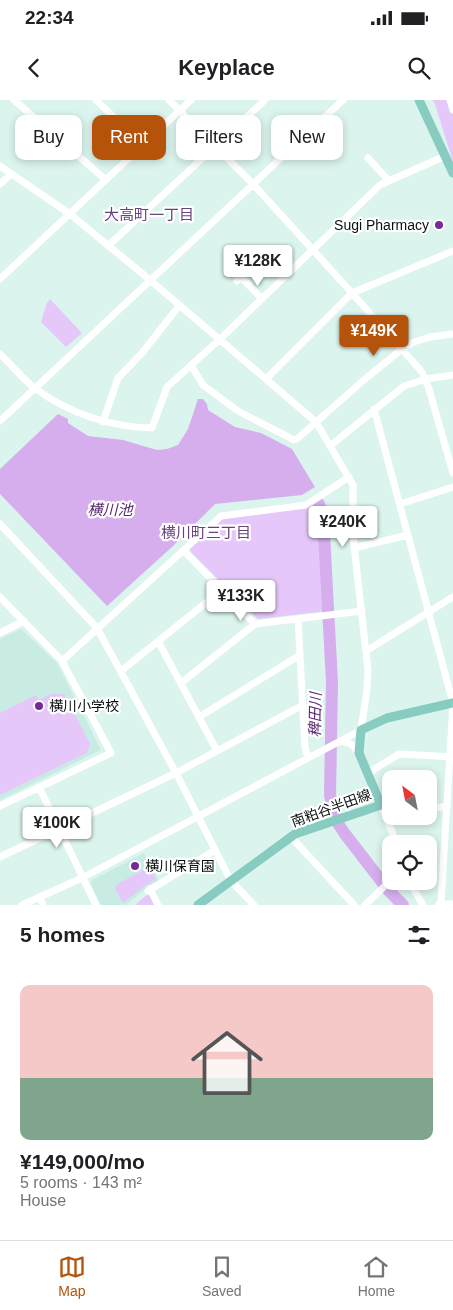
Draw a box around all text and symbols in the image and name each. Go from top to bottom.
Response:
text: 22:34 [25,7,74,28]
icon: back [20,54,48,82]
icon: search [405,54,433,82]
text: Keyplace [178,55,275,80]
chip: Buy [15,115,82,160]
chip: Rent [92,115,166,160]
chip: Filters [176,115,261,160]
chip: New [271,115,343,160]
district label: 大高町一丁目 [104,206,194,223]
place label: Sugi Pharmacy [334,217,429,233]
marker: Sugi Pharmacy [433,219,445,231]
pin: ¥128K [223,244,293,287]
text: ¥128K [234,252,282,269]
pin: ¥149K [339,314,409,357]
text: ¥149K [350,322,398,339]
water label: 横川池 [87,501,134,518]
pin: ¥240K [308,506,378,548]
text: ¥240K [319,513,367,530]
district label: 横川町三丁目 [161,524,251,541]
pin: ¥133K [206,580,276,622]
text: ¥133K [217,587,265,604]
water label: 稗田川 [306,690,324,738]
place label: 横川小学校 [49,698,119,714]
marker: 横川小学校 [33,700,45,712]
north arrow [382,770,438,825]
map controls [382,770,437,890]
street label: 南粕谷半田線 [289,786,373,830]
pin: ¥100K [22,806,92,849]
text: ¥100K [33,814,81,831]
button: locate [382,835,437,890]
place label: 横川保育園 [145,858,215,874]
marker: 横川保育園 [129,860,141,872]
icon: filters [405,921,433,949]
text: 5 homes [20,923,105,946]
icon: home [182,1018,272,1108]
text: ¥149,000/mo [20,1150,145,1173]
text: 5 rooms · 143 m² [20,1174,142,1191]
text: House [20,1192,66,1209]
tab: Map [58,1253,86,1299]
tab: Saved [202,1253,242,1299]
tab: Home [358,1253,395,1299]

